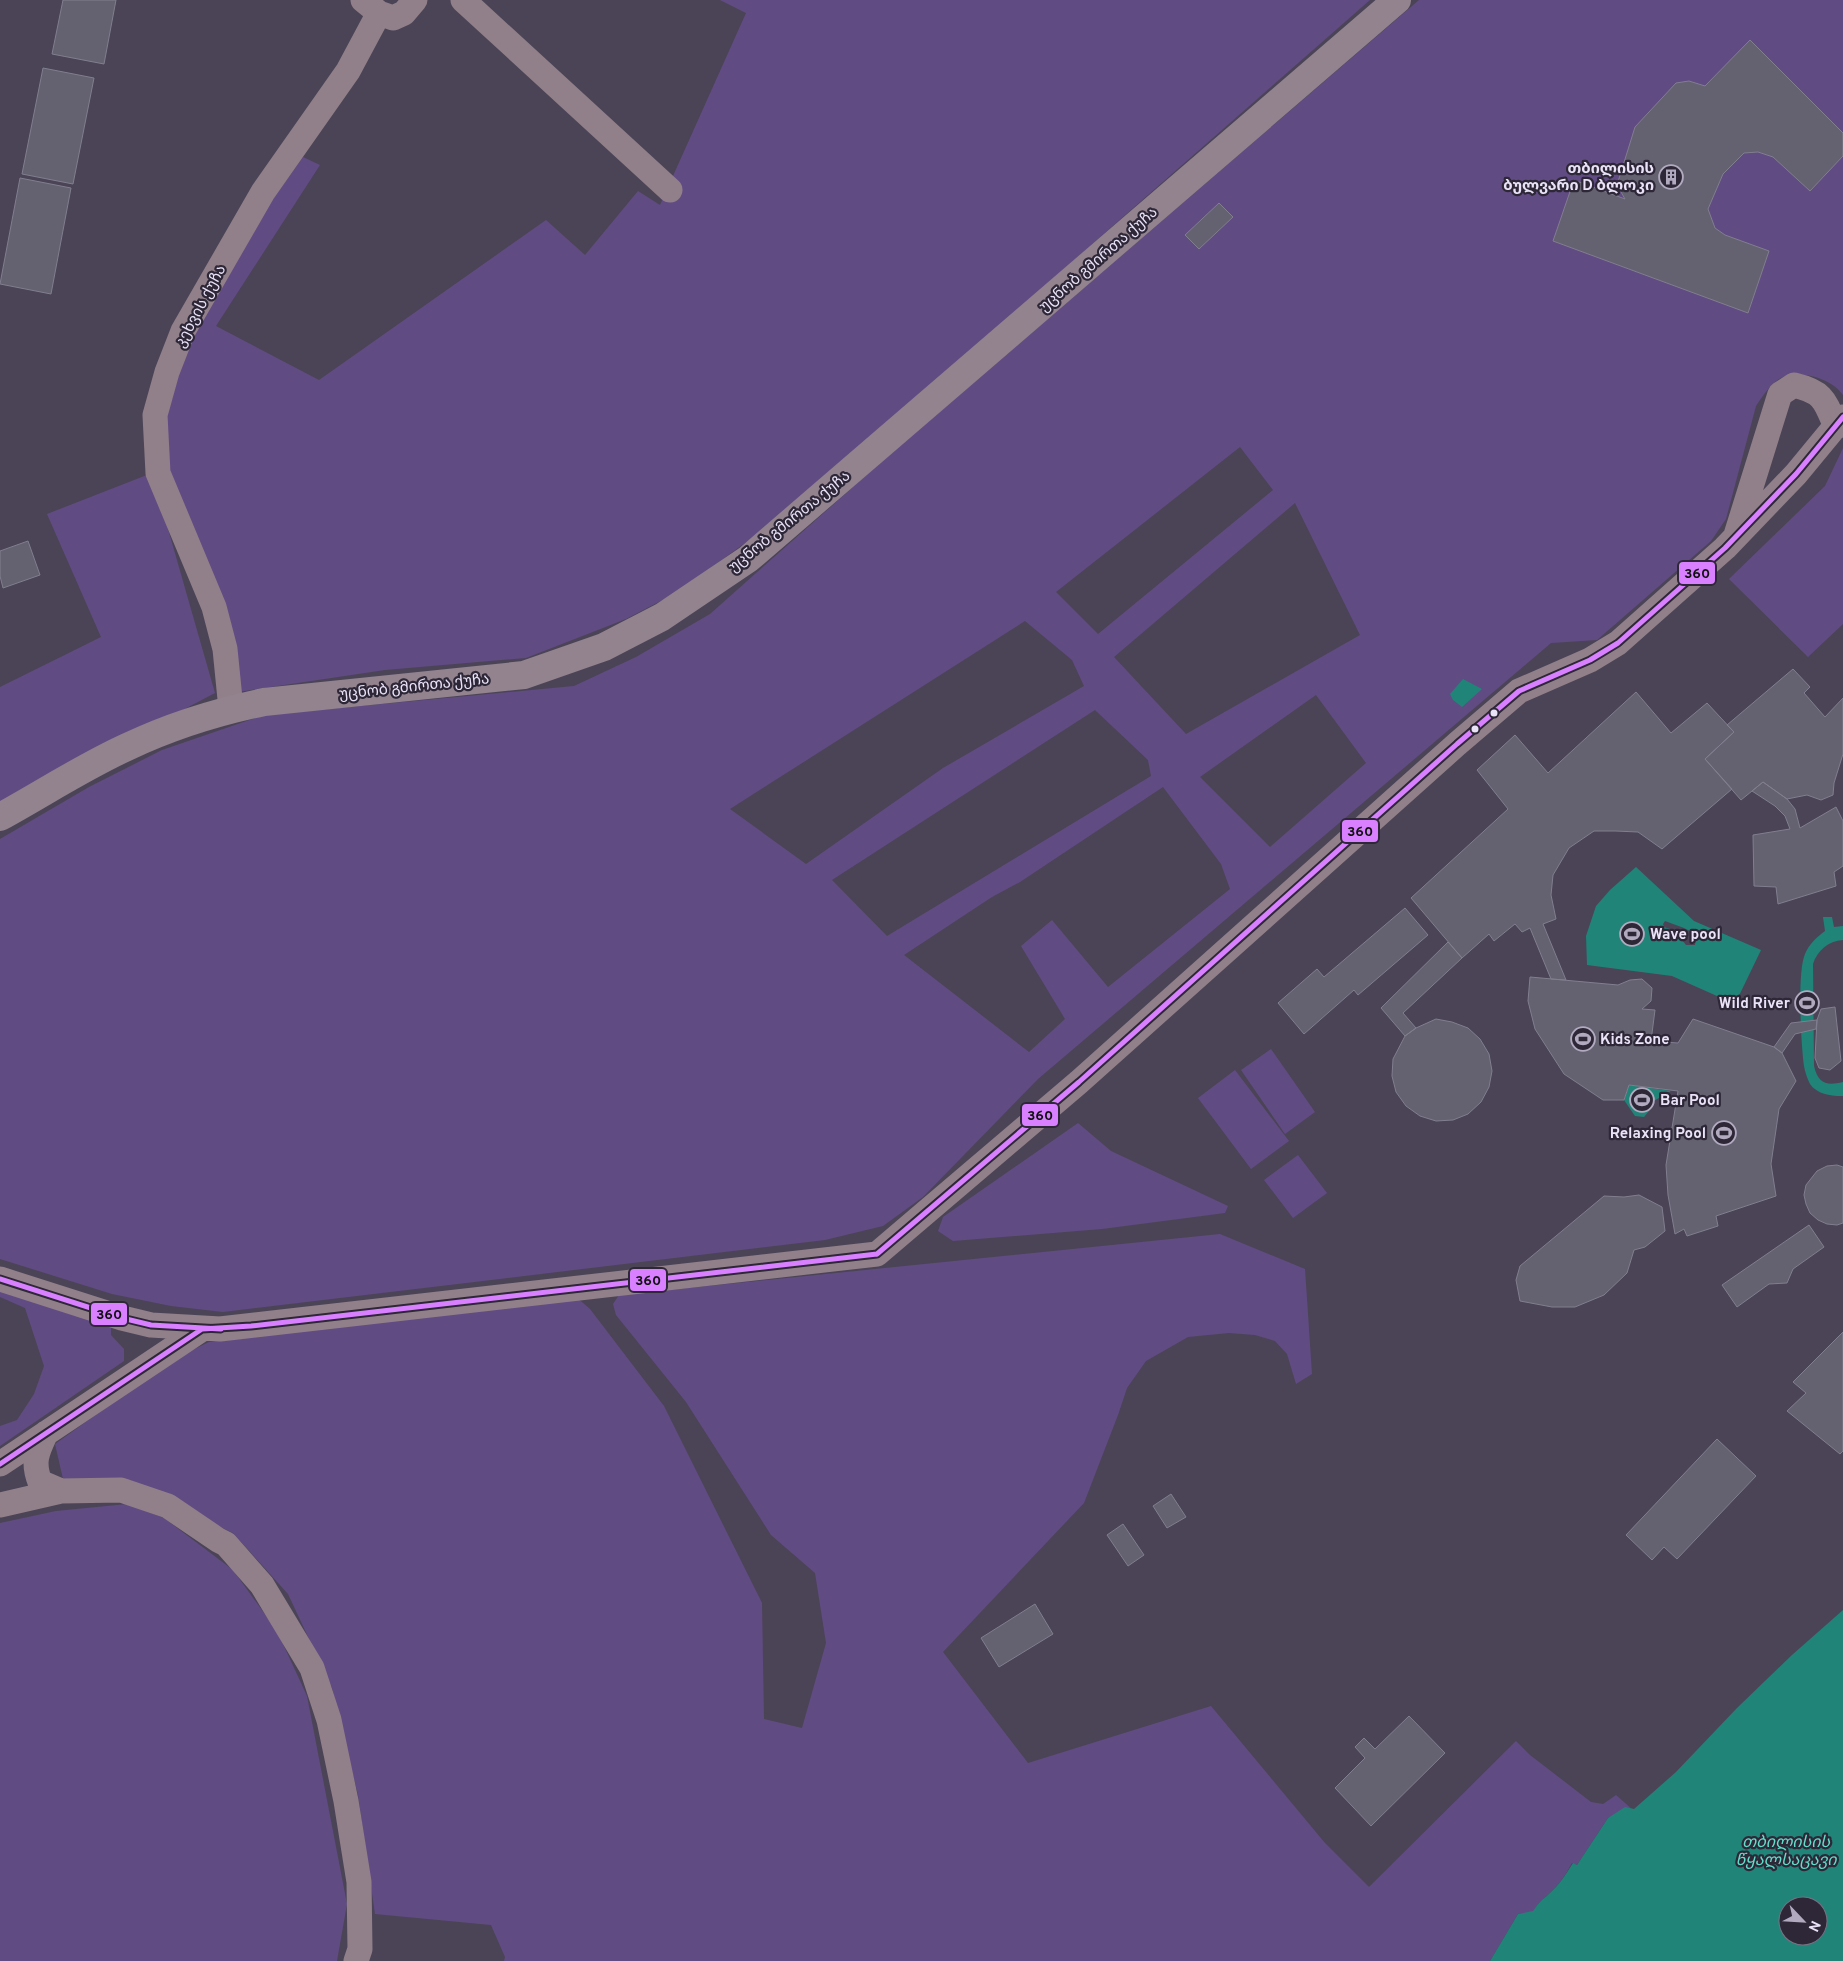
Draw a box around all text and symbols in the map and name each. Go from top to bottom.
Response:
place label: თბილისის ბულვარი D ბლოკი [1503,160,1654,196]
building icon: თბილისის ბულვარი D ბლოკი [1658,164,1684,190]
street label: უცნობ გმირთა ქუჩა [1036,203,1162,317]
street label: კეხვის ქუჩა [172,262,231,351]
street label: უცნობ გმირთა ქუჩა [725,467,855,577]
line badge: 360 [1678,561,1716,585]
text: 360 [1684,566,1710,583]
street label: უცნობ გმირთა ქუჩა [338,670,490,705]
unlabelled marker [1489,708,1499,718]
unlabelled marker [1470,724,1480,734]
line badge: 360 [1341,819,1379,843]
text: 360 [1347,824,1373,841]
sports icon: Wave pool [1619,921,1645,947]
place label: Wave pool [1650,926,1721,945]
sports icon: Wild River [1794,990,1820,1016]
place label: Wild River [1719,995,1791,1014]
sports icon: Kids Zone [1570,1026,1596,1052]
place label: Kids Zone [1600,1031,1670,1050]
sports icon: Bar Pool [1629,1087,1655,1113]
place label: Bar Pool [1660,1092,1720,1111]
line badge: 360 [1021,1103,1059,1127]
text: 360 [1027,1108,1053,1125]
sports icon: Relaxing Pool [1711,1120,1737,1146]
place label: Relaxing Pool [1610,1125,1706,1144]
line badge: 360 [629,1268,667,1292]
text: 360 [635,1273,661,1290]
line badge: 360 [90,1302,128,1326]
text: 360 [96,1307,122,1324]
water label: თბილისის წყალსაცავი [1736,1833,1837,1871]
north arrow [1778,1896,1828,1946]
text: N [1804,1918,1823,1934]

